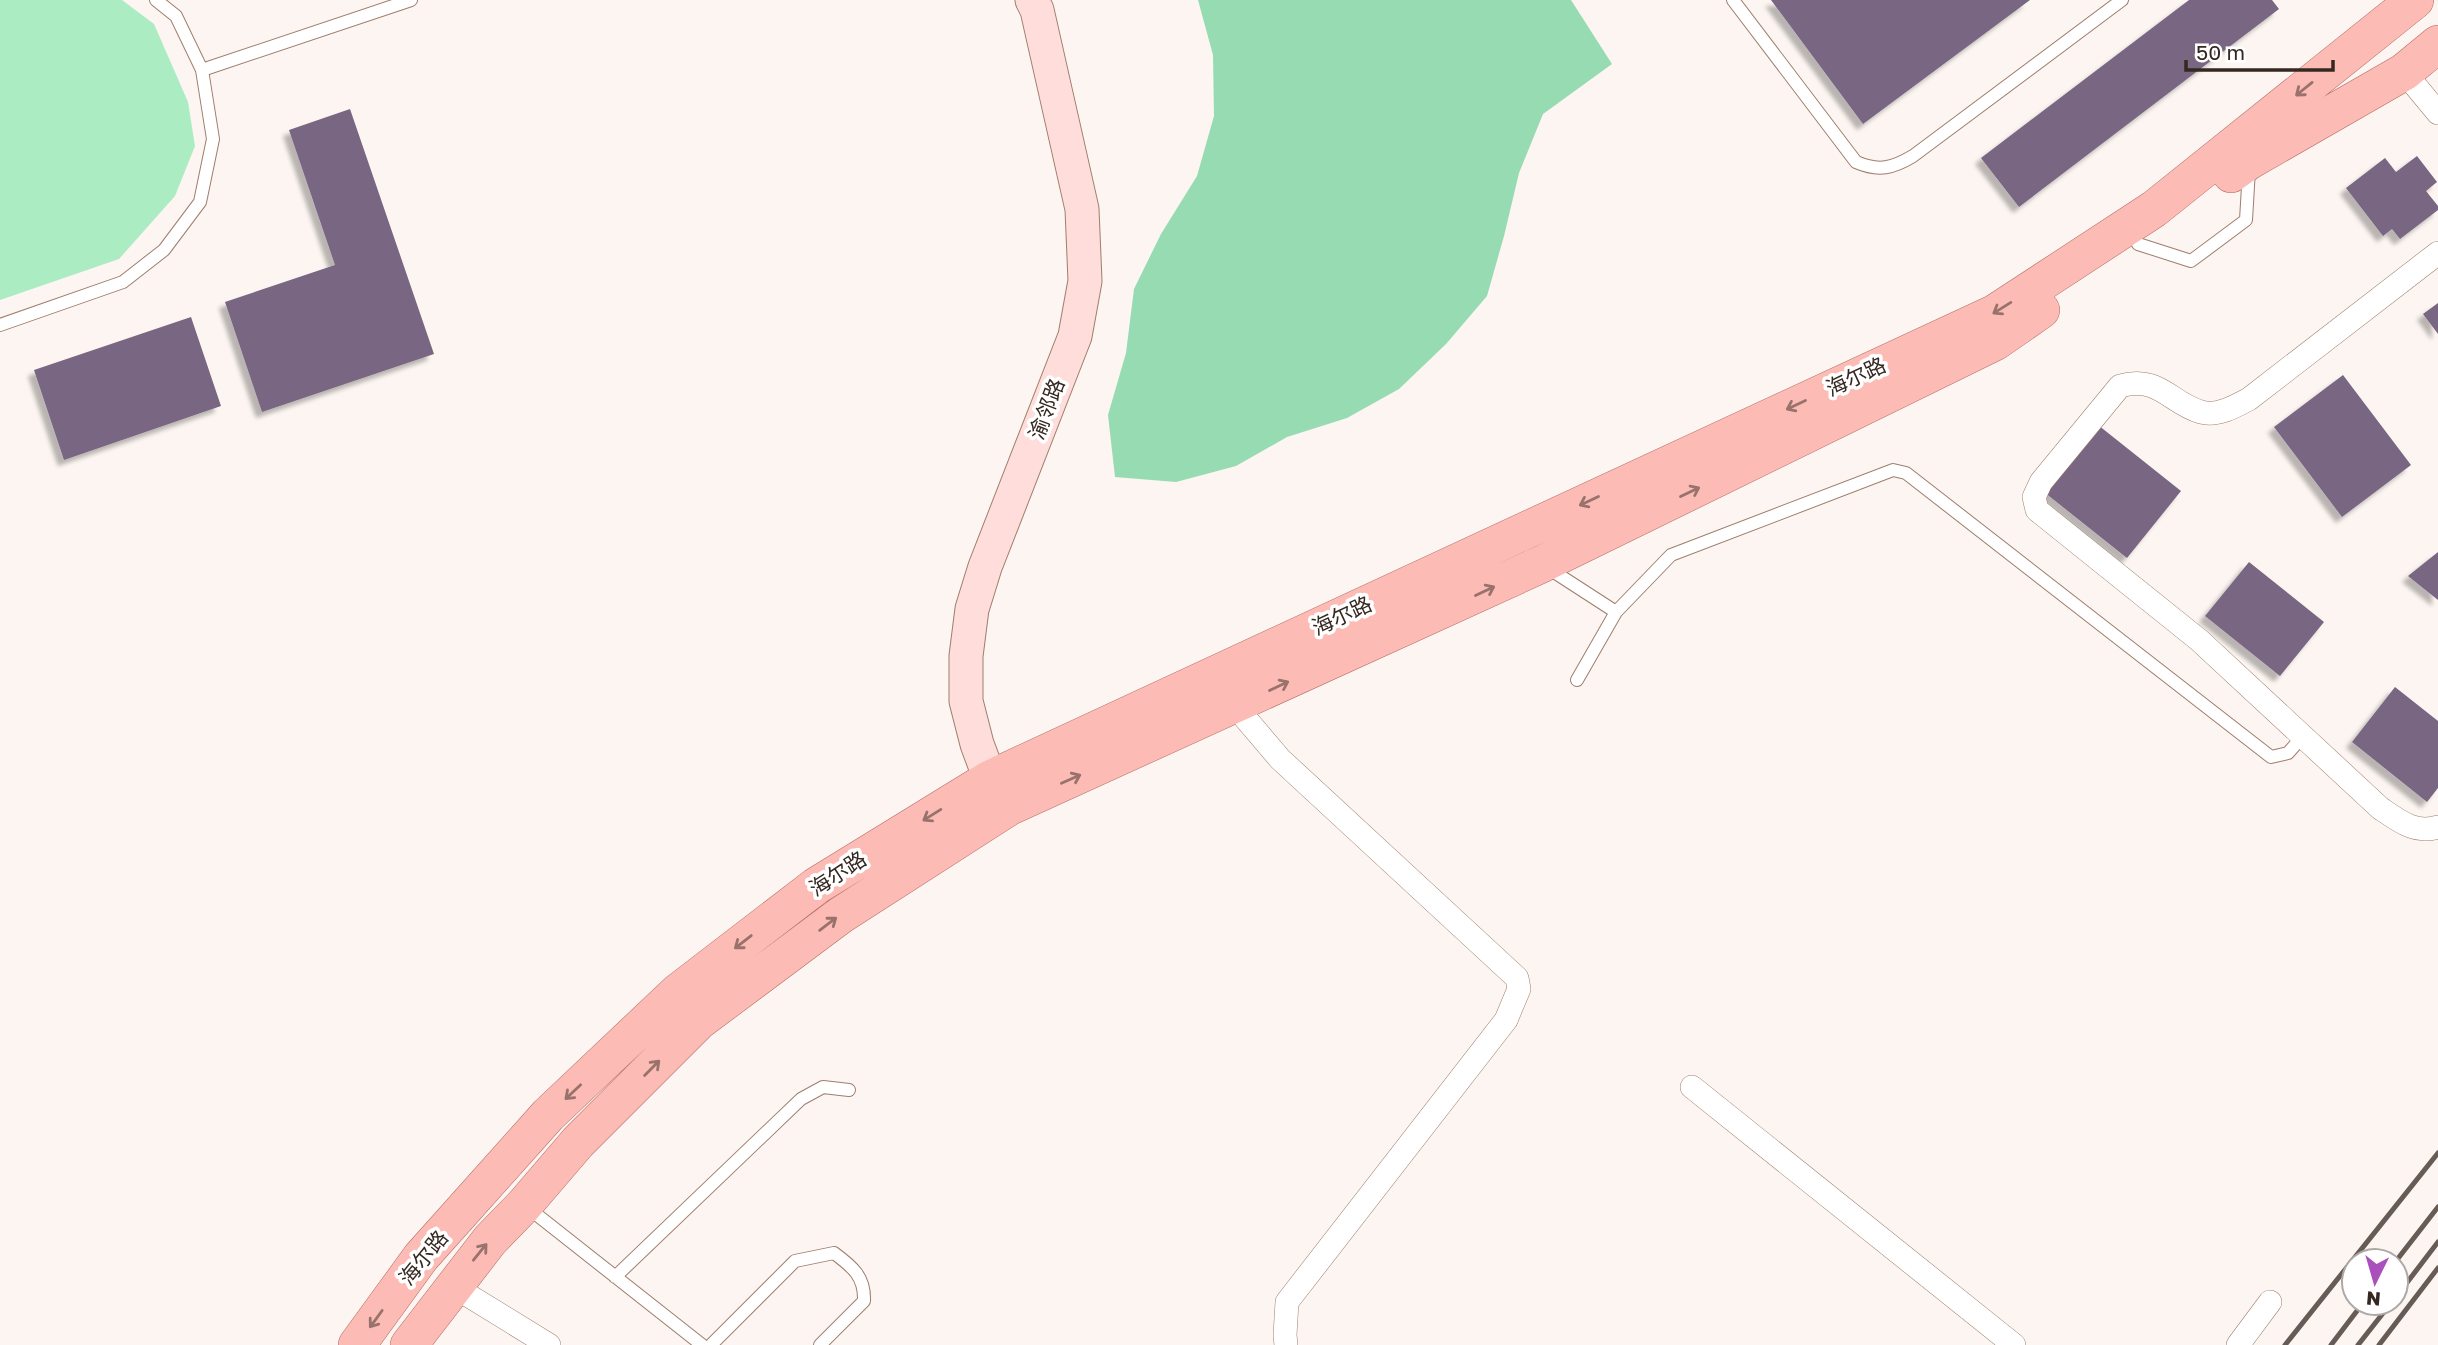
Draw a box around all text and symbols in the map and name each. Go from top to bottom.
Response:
scale bar [2186,28,2333,72]
text: 50 m [2196,39,2245,65]
one-way arrow [2296,81,2314,96]
one-way arrow [1992,302,2012,316]
street label: 海尔路 [1822,351,1890,401]
street label: 渝邻路 [1023,375,1069,443]
one-way arrow [1786,399,1807,412]
one-way arrow [1679,484,1700,498]
one-way arrow [1579,495,1601,508]
one-way arrow [1474,583,1495,597]
street label: 海尔路 [1308,590,1376,640]
one-way arrow [1268,679,1289,692]
one-way arrow [1060,772,1082,785]
one-way arrow [922,808,942,822]
street label: 海尔路 [804,845,871,901]
one-way arrow [818,917,837,932]
one-way arrow [735,935,753,950]
one-way arrow [644,1060,661,1077]
one-way arrow [564,1084,581,1101]
street label: 海尔路 [393,1225,453,1290]
one-way arrow [473,1243,488,1261]
north arrow [2340,1247,2410,1317]
text: N [2365,1287,2382,1312]
one-way arrow [368,1310,383,1328]

